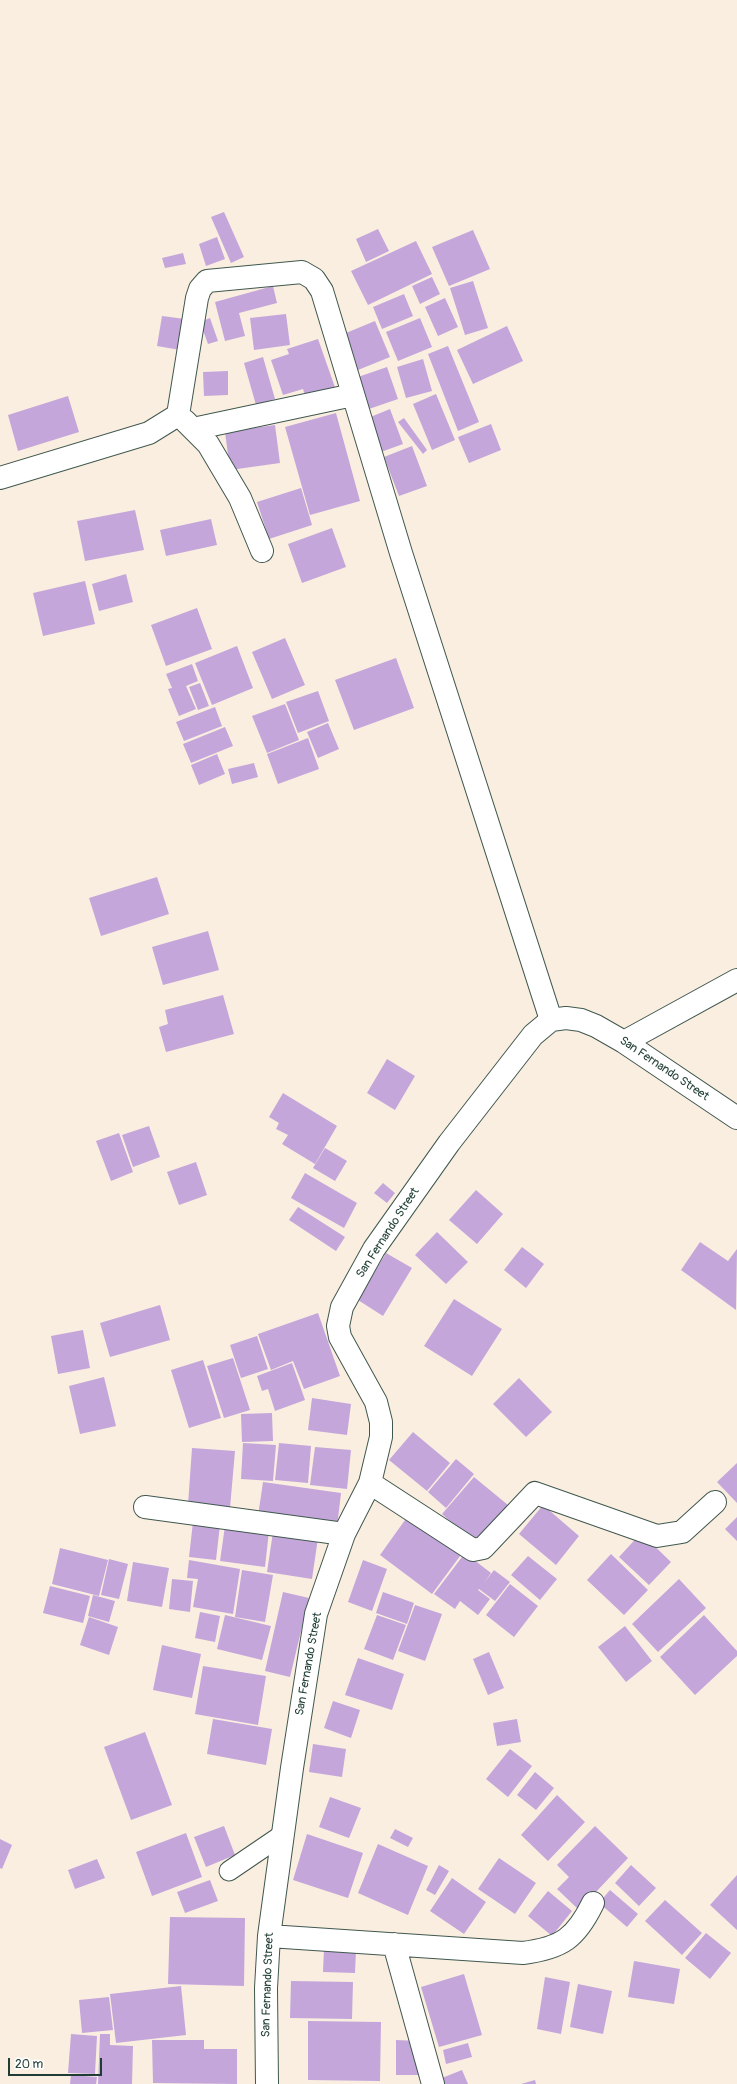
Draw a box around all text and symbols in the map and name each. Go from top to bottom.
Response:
street label: San Fernando Street [617,1034,711,1104]
street label: San Fernando Street [353,1185,423,1281]
street label: San Fernando Street [293,1611,325,1717]
street label: San Fernando Street [259,1932,277,2038]
scale bar [10,2050,104,2076]
text: 20 m [15,2057,43,2072]

